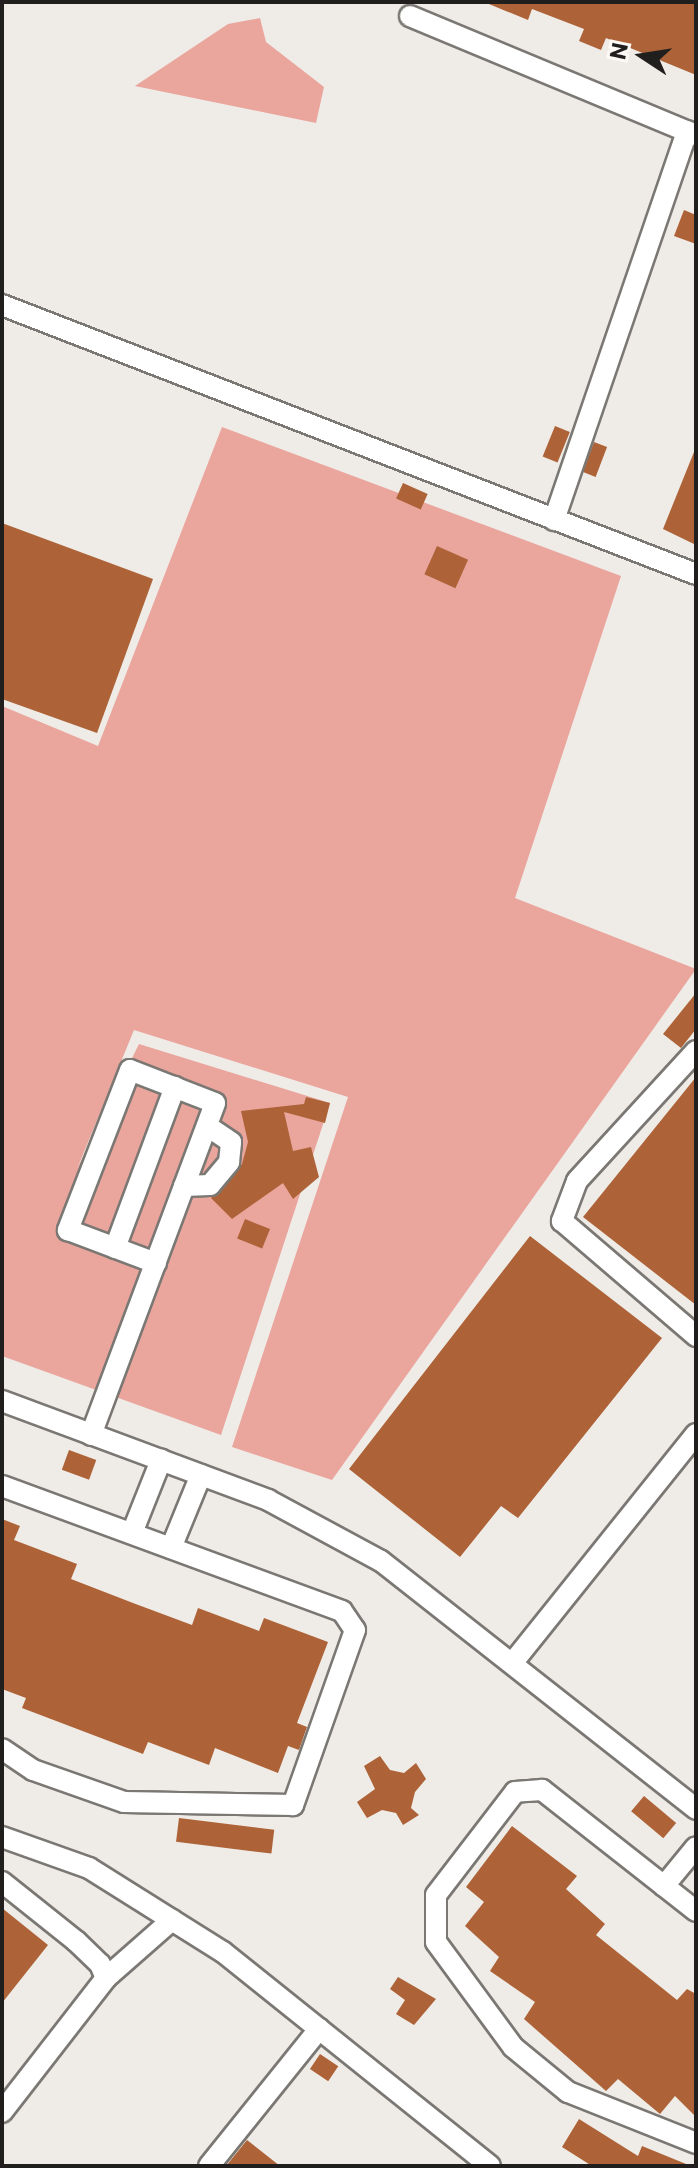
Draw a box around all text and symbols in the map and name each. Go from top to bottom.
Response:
north arrow [602,16,682,96]
text: N [603,40,633,62]

